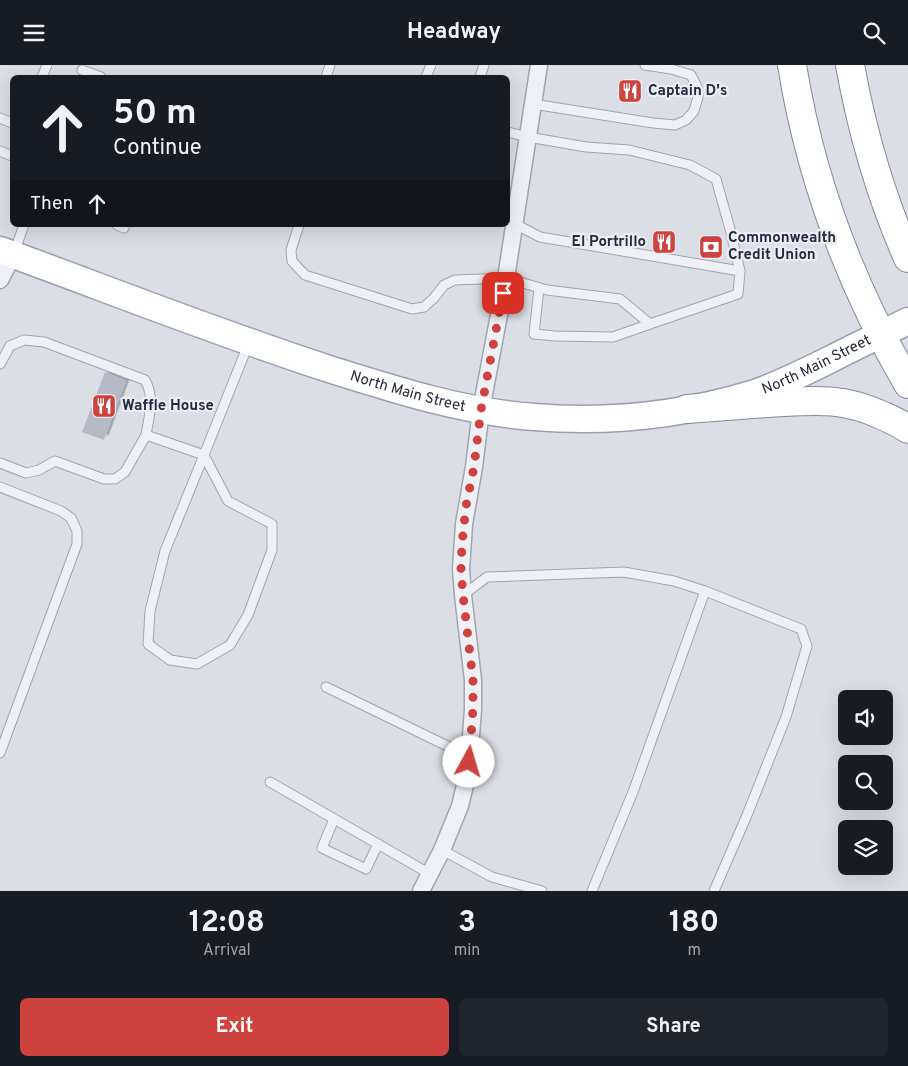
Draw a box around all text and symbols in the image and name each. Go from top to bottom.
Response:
icon: menu [20,19,48,47]
text: Headway [407,19,501,46]
icon: search [860,19,888,47]
restaurant icon: Captain D's [617,78,643,104]
place label: Captain D's [648,82,727,101]
text: 50 m [113,92,197,136]
icon: ahead [30,95,95,160]
text: Continue [113,135,202,162]
icon: ahead [83,190,111,218]
text: Then [30,192,73,216]
restaurant icon: El Portrillo [651,229,677,255]
place label: Commonwealth Credit Union [728,229,836,265]
place label: El Portrillo [572,233,646,252]
bank icon: Commonwealth Credit Union [698,234,724,260]
pin [482,272,524,314]
icon: arrive [489,279,517,307]
street label: North Main Street [759,331,874,399]
street label: North Main Street [348,367,467,416]
restaurant icon: Waffle House [91,393,117,419]
place label: Waffle House [122,397,214,416]
map controls [838,690,893,875]
button: sound [838,690,893,745]
position arrow [442,735,494,787]
button: search [838,755,893,810]
button: layers [838,820,893,875]
text: 12:08 [189,905,265,942]
text: 3 [458,905,476,942]
text: 180 [669,905,719,942]
text: Arrival [203,941,251,961]
text: min [454,941,480,961]
text: m [687,941,701,961]
button: Exit [20,998,449,1056]
button: Share [459,998,888,1056]

